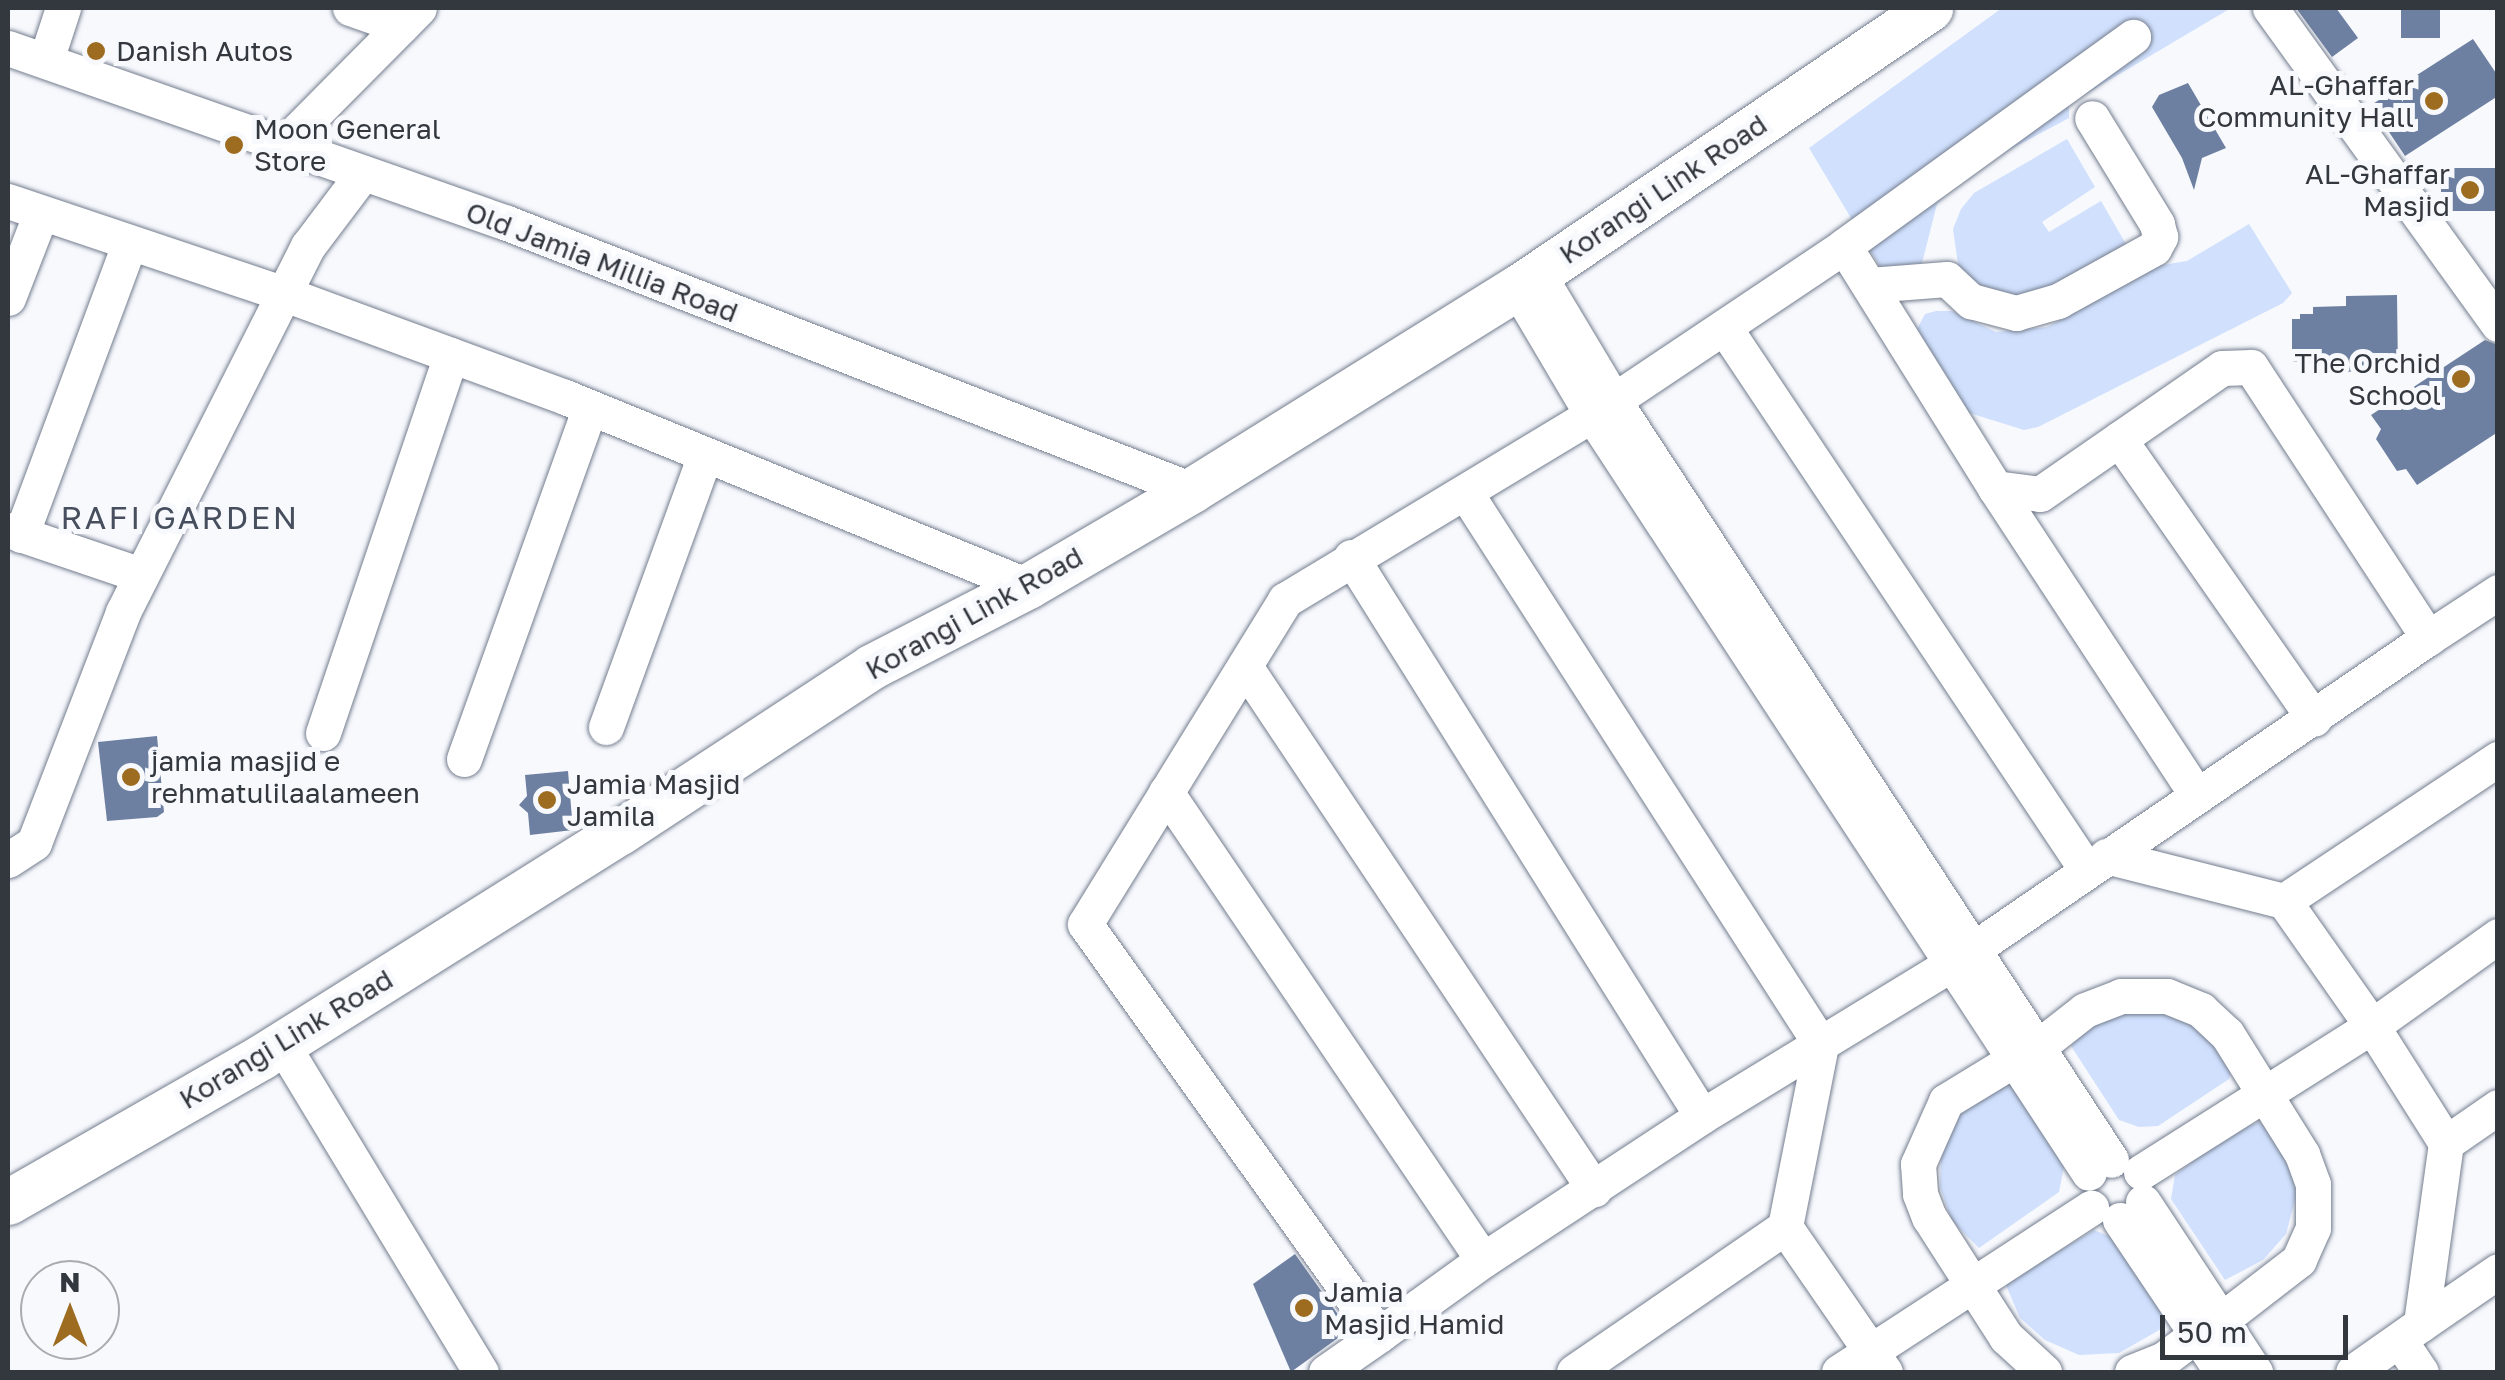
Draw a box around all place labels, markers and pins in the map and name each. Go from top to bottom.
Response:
place label: Danish Autos [116,34,293,68]
marker: Danish Autos [85,40,107,62]
place label: AL-Ghaffar Community Hall [2197,68,2414,134]
marker: AL-Ghaffar Community Hall [2423,90,2445,112]
place label: Moon General Store [254,112,441,178]
marker: Moon General Store [223,134,245,156]
place label: AL-Ghaffar Masjid [2305,157,2450,223]
marker: AL-Ghaffar Masjid [2459,179,2481,201]
place label: The Orchid School [2295,346,2441,412]
marker: The Orchid School [2450,368,2472,390]
place label: jamia masjid e rehmatulilaalameen [151,744,420,810]
marker: jamia masjid e rehmatulilaalameen [120,766,142,788]
place label: Jamia Masjid Jamila [567,767,740,833]
marker: Jamia Masjid Jamila [536,789,558,811]
place label: Jamia Masjid Hamid [1324,1275,1505,1341]
marker: Jamia Masjid Hamid [1293,1297,1315,1319]

